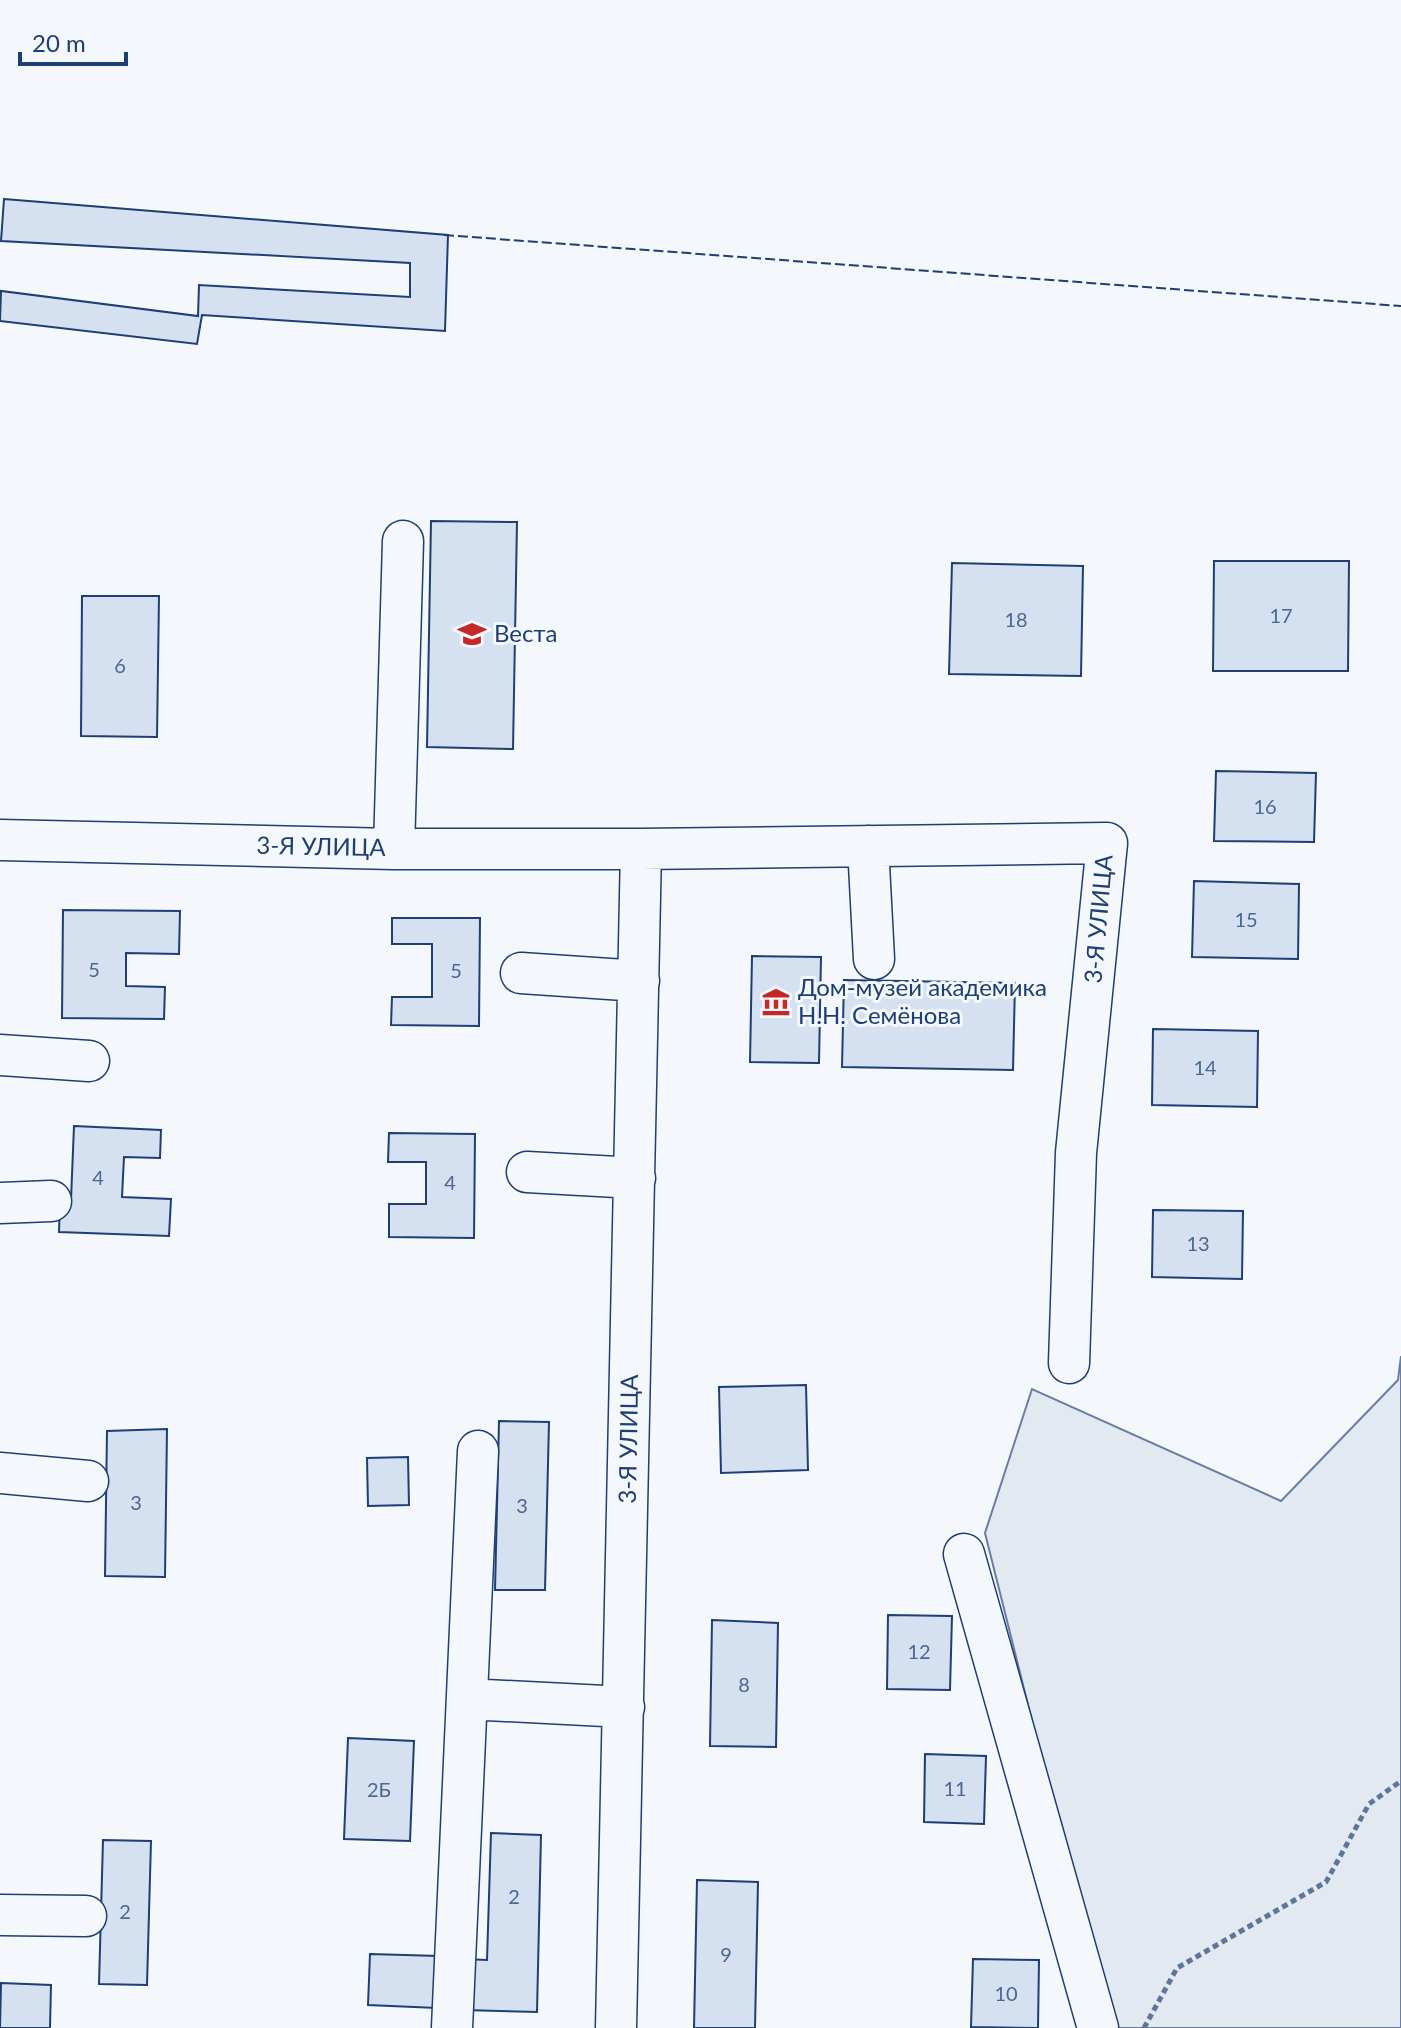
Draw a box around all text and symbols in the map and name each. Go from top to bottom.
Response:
scale bar [20,16,126,66]
text: 20 m [32,28,86,57]
house number: 17 [1269,603,1293,627]
house number: 18 [1004,607,1028,631]
place label: Веста [494,618,557,647]
school or university icon: Веста [457,619,487,649]
house number: 6 [114,653,126,677]
house number: 16 [1253,794,1277,818]
street label: 3-Я УЛИЦА [256,830,387,861]
street label: 3-Я УЛИЦА [1077,852,1118,985]
house number: 15 [1234,907,1258,931]
house number: 5 [88,957,100,981]
house number: 5 [450,958,462,982]
place label: Дом-музей академика Н.Н. Семёнова [798,972,1047,1029]
museum icon: Дом-музей академика Н.Н. Семёнова [761,987,791,1017]
house number: 14 [1193,1055,1217,1079]
house number: 4 [92,1165,104,1189]
house number: 4 [444,1170,456,1194]
house number: 13 [1186,1231,1210,1255]
street label: 3-Я УЛИЦА [612,1373,643,1504]
house number: 3 [130,1490,142,1514]
house number: 3 [516,1493,528,1517]
house number: 12 [907,1639,931,1663]
house number: 8 [738,1672,750,1696]
house number: 11 [943,1776,967,1800]
house number: 2Б [367,1777,391,1801]
house number: 2 [508,1884,520,1908]
house number: 2 [119,1899,131,1923]
house number: 9 [720,1942,732,1966]
house number: 10 [994,1981,1018,2005]

